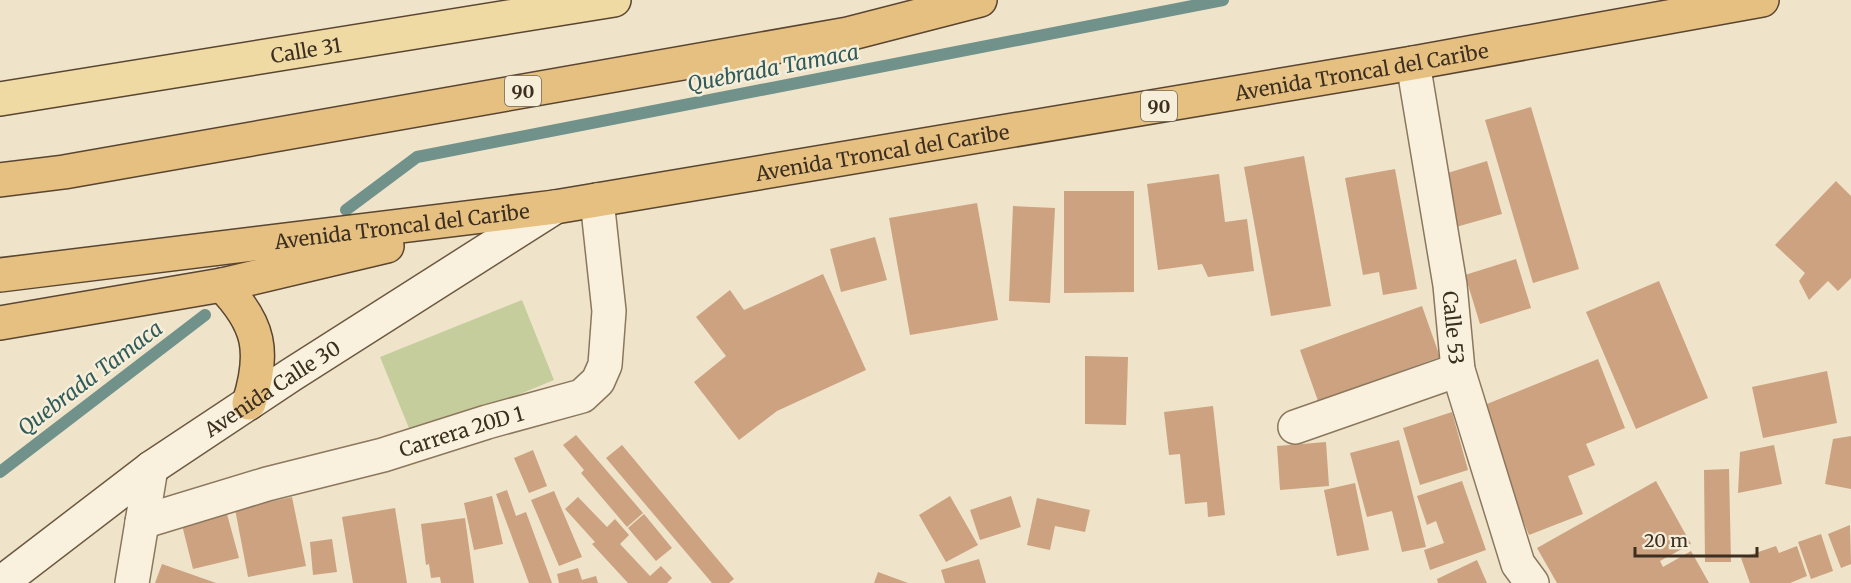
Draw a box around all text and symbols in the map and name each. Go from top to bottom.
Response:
street label: Calle 31 [269,32,343,68]
street label: Avenida Troncal del Caribe [1232,37,1490,105]
water label: Quebrada Tamaca [685,38,861,98]
road number: 90 [505,76,541,106]
road number: 90 [1141,91,1177,121]
street label: Avenida Troncal del Caribe [753,118,1011,186]
street label: Avenida Troncal del Caribe [272,198,531,254]
street label: Calle 53 [1438,290,1470,366]
water label: Quebrada Tamaca [12,315,168,441]
street label: Avenida Calle 30 [198,335,345,442]
street label: Carrera 20D 1 [396,400,526,462]
scale bar [1635,520,1756,558]
text: 20 m [1644,529,1688,552]

